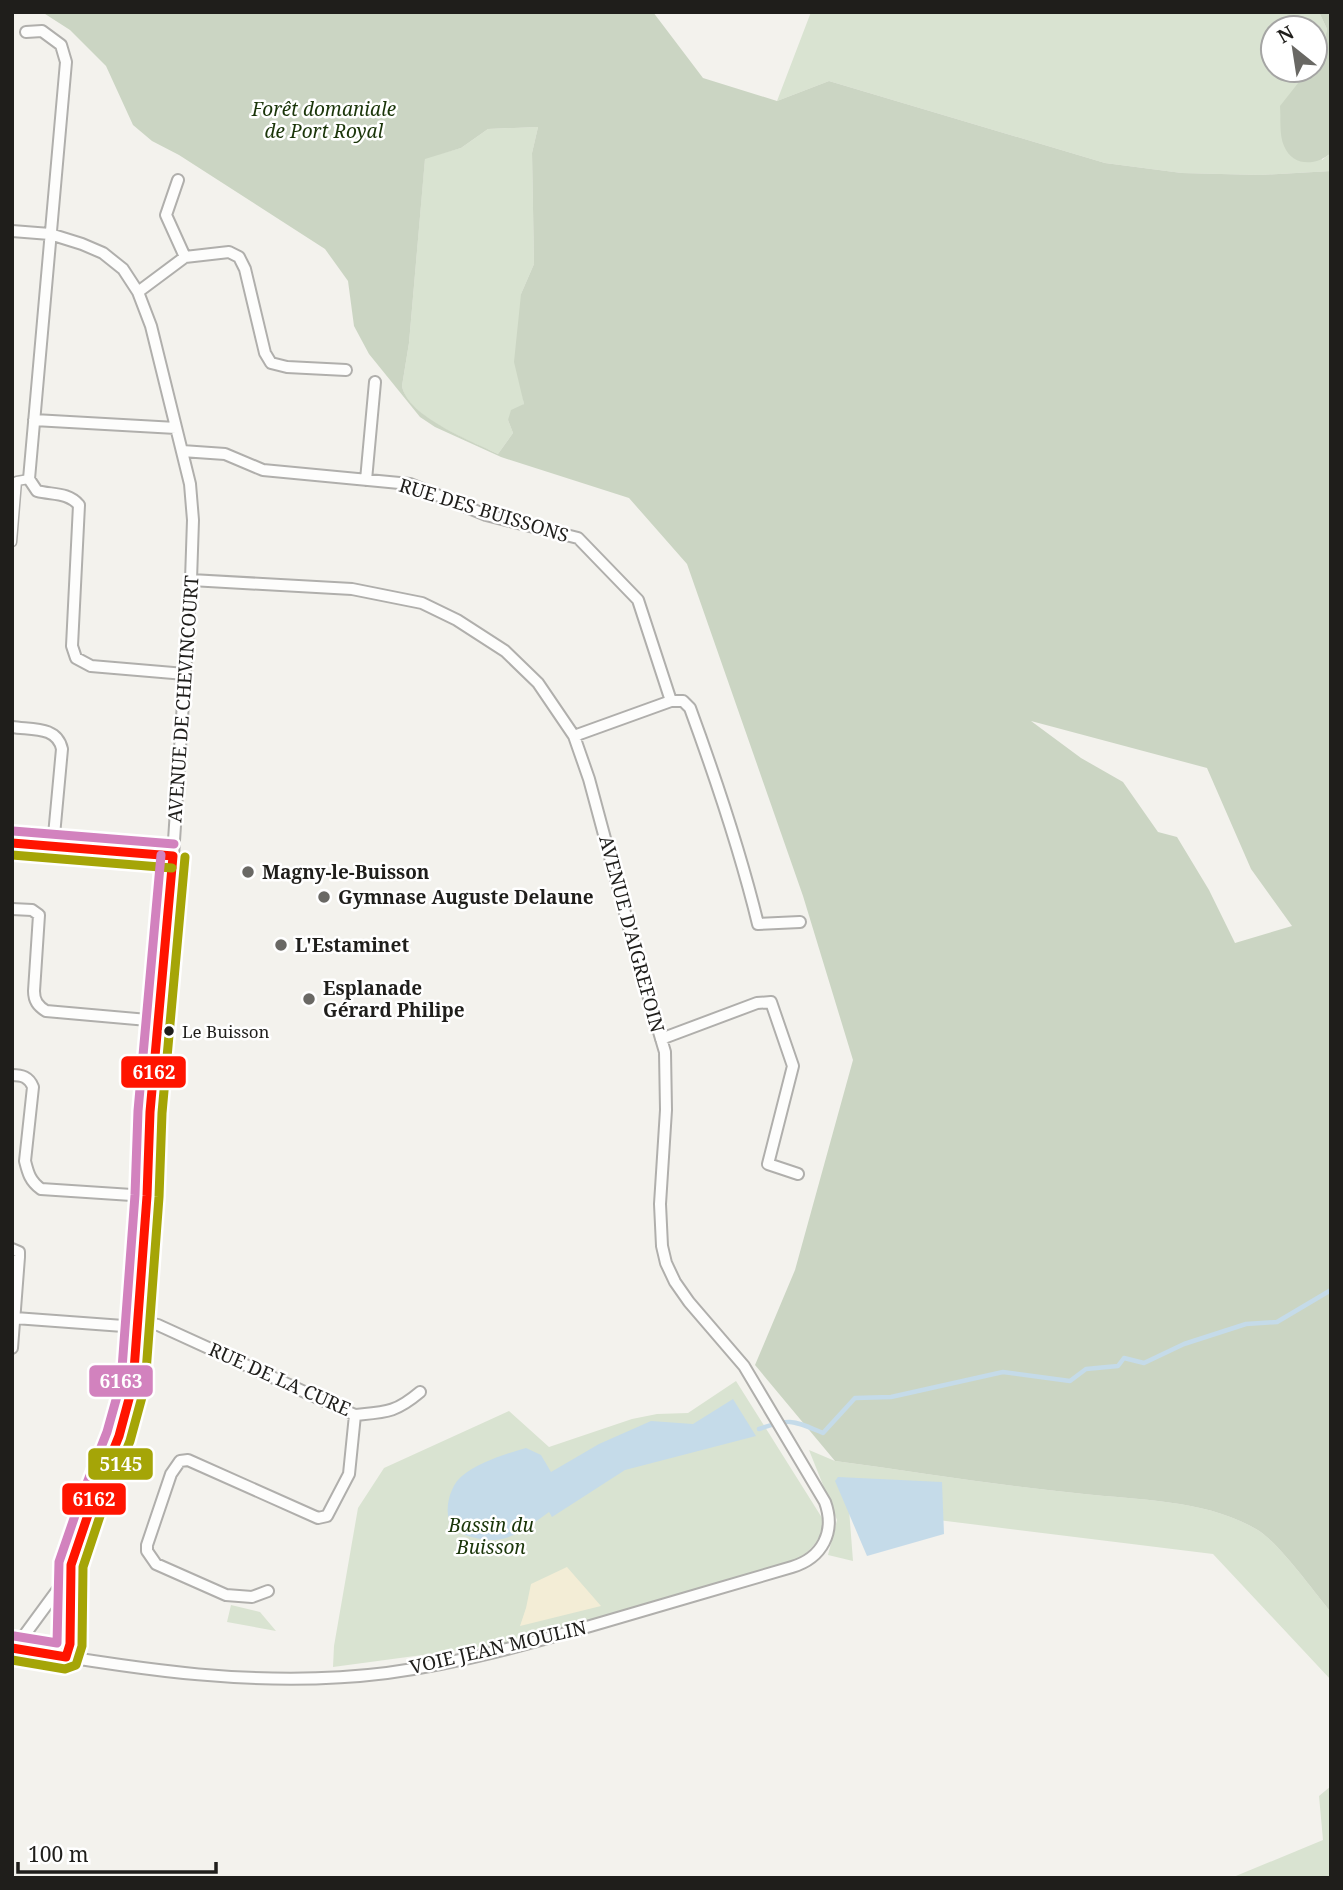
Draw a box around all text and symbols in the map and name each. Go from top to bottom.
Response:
north arrow [1259,14,1329,84]
text: N [1273,19,1299,49]
park label: Forêt domaniale de Port Royal [251,96,396,144]
street label: RUE DES BUISSONS [396,472,572,548]
street label: AVENUE DE CHEVINCOURT [161,574,205,823]
street label: AVENUE D'AIGREFOIN [593,833,671,1035]
place label: Magny-le-Buisson [262,859,430,885]
marker: Magny-le-Buisson [240,864,256,880]
place label: Gymnase Auguste Delaune [338,884,594,910]
marker: Gymnase Auguste Delaune [316,889,332,905]
place label: L'Estaminet [295,932,409,958]
marker: L'Estaminet [273,937,289,953]
place label: Esplanade Gérard Philipe [323,975,465,1023]
marker: Esplanade Gérard Philipe [301,991,317,1007]
place label: Le Buisson [182,1020,270,1043]
marker: Le Buisson [162,1024,176,1038]
line badge: 6162 [120,1055,187,1089]
text: 6162 [133,1059,175,1085]
street label: RUE DE LA CURE [205,1336,355,1422]
line badge: 6163 [88,1364,154,1398]
text: 6163 [100,1368,142,1394]
line badge: 5145 [87,1447,154,1481]
text: 5145 [100,1451,142,1477]
line badge: 6162 [61,1482,127,1516]
text: 6162 [73,1486,115,1512]
park label: Bassin du Buisson [447,1512,534,1560]
street label: VOIE JEAN MOULIN [407,1614,589,1680]
scale bar [18,1830,215,1874]
text: 100 m [28,1840,89,1868]

